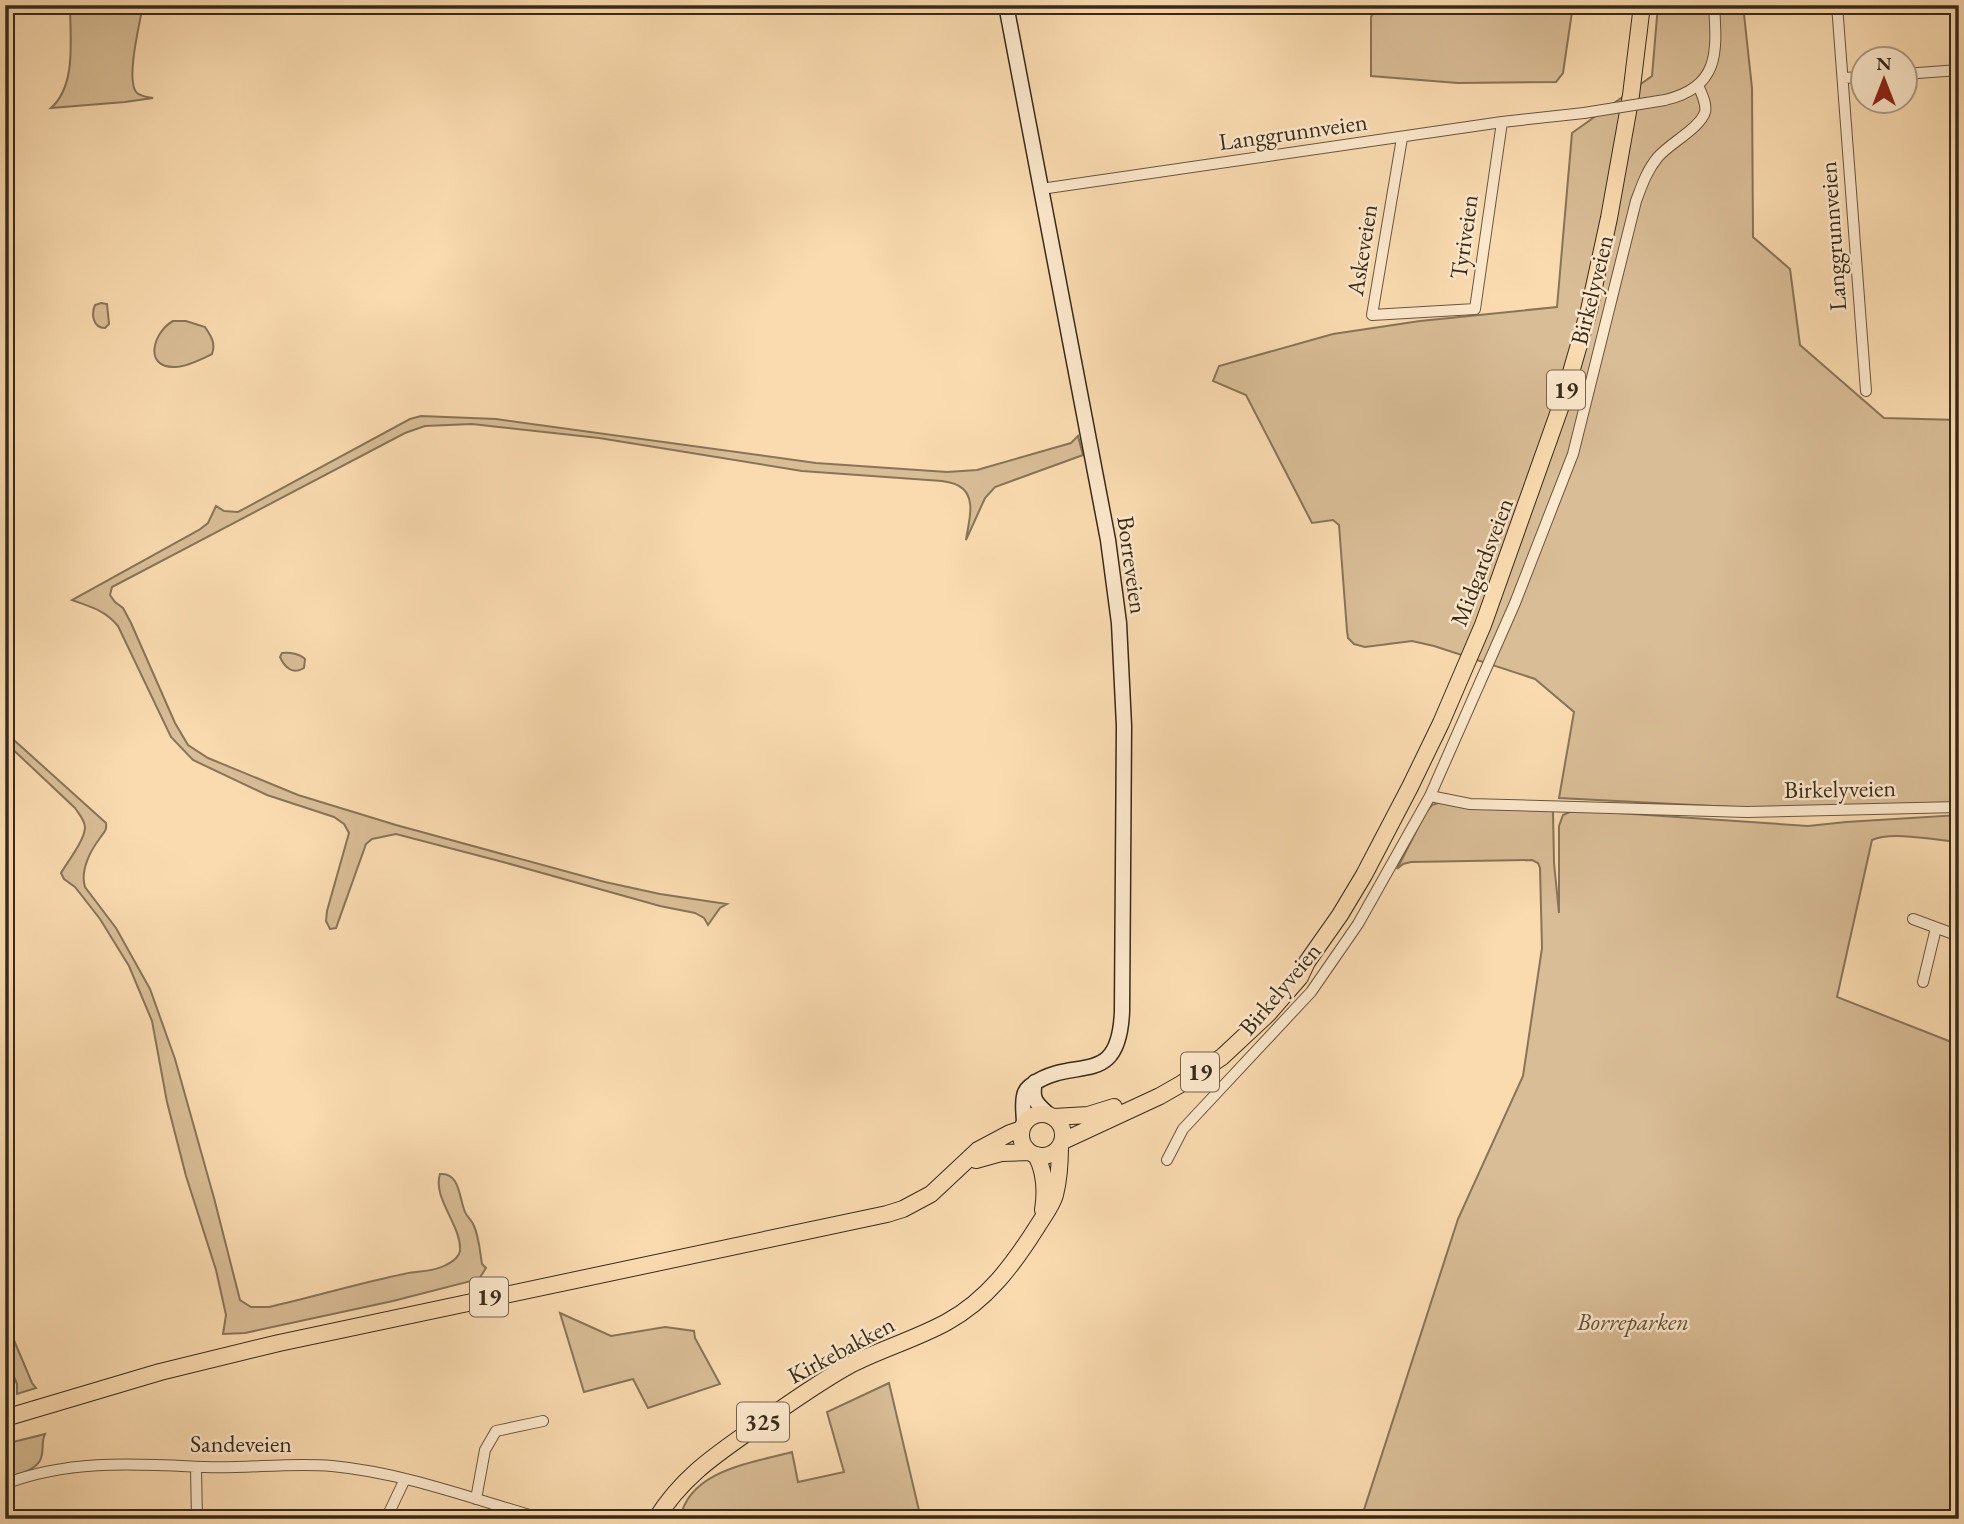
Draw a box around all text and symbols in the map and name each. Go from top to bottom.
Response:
north arrow [1848,46,1918,116]
text: N [1876,51,1892,76]
street label: Langgrunnveien [1217,106,1370,157]
street label: Langgrunnveien [1812,160,1853,312]
street label: Tyriveien [1442,192,1485,281]
street label: Askeveien [1339,202,1384,299]
street label: Birkelyveien [1563,231,1620,348]
road number: 19 [1547,370,1585,410]
street label: Midgardsveien [1443,493,1520,630]
street label: Borreveien [1110,514,1155,616]
street label: Birkelyveien [1784,772,1897,805]
street label: Birkelyveien [1232,936,1328,1042]
road number: 19 [1181,1052,1219,1092]
road number: 19 [470,1278,508,1316]
park label: Borreparken [1576,1306,1689,1337]
street label: Kirkebakken [782,1308,900,1391]
road number: 325 [737,1402,789,1442]
street label: Sandeveien [190,1428,292,1459]

